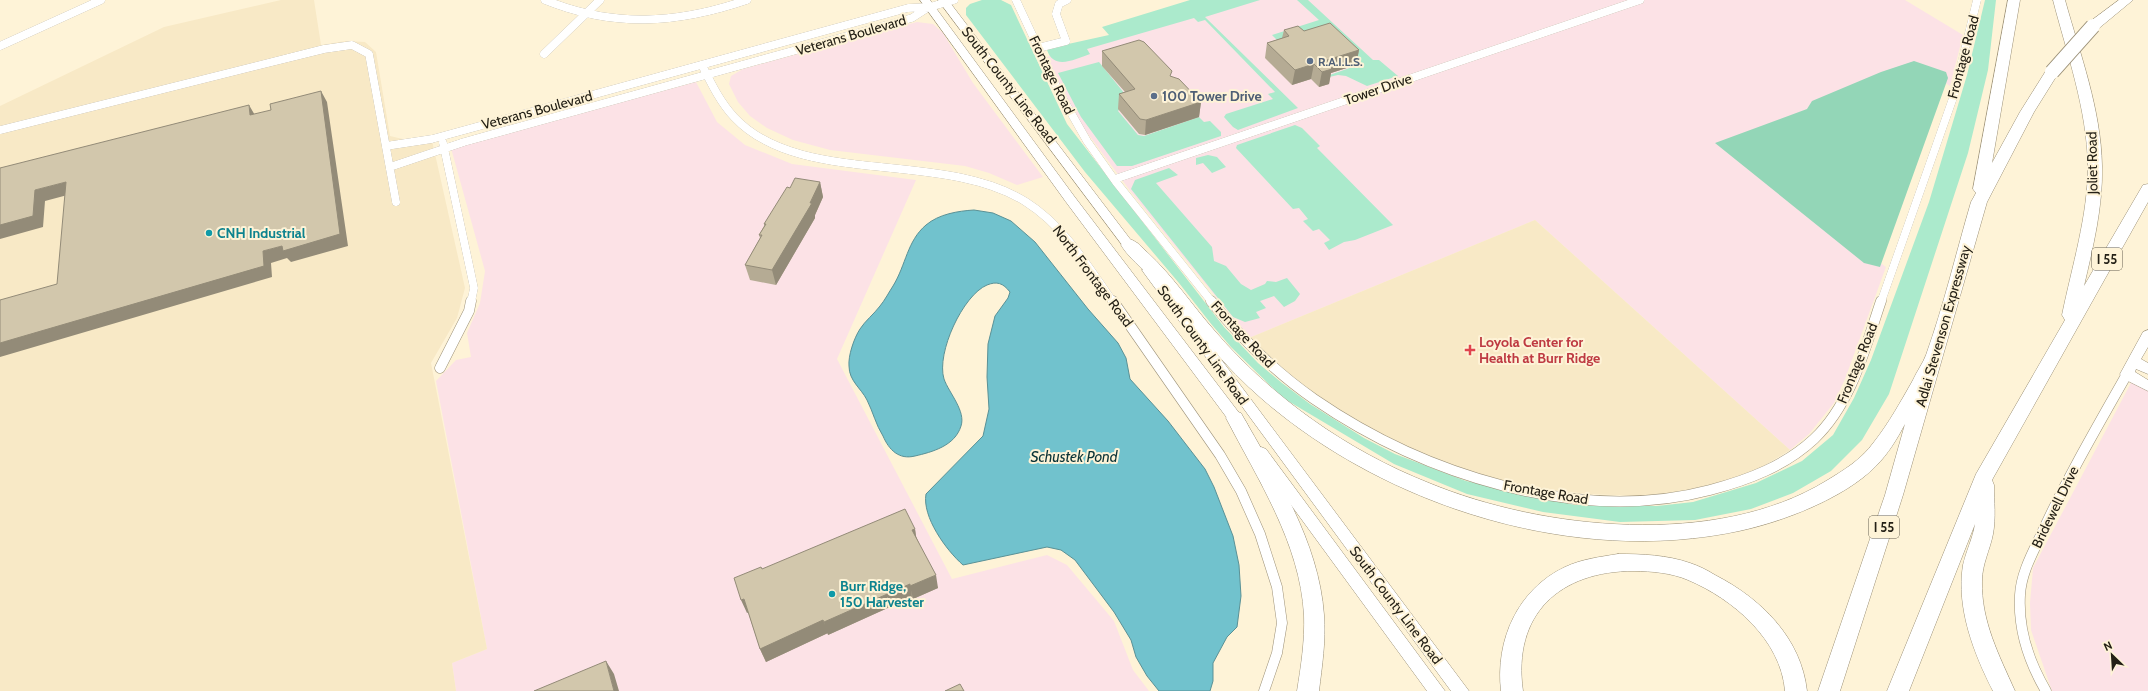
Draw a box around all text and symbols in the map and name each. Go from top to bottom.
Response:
street label: Veterans Boulevard [794,11,908,59]
street label: Frontage Road [1943,13,1983,101]
street label: South County Line Road [958,23,1060,147]
street label: Frontage Road [1025,33,1079,117]
place label: R.A.I.L.S. [1318,54,1363,69]
marker: R.A.I.L.S. [1305,56,1315,66]
street label: Tower Drive [1342,69,1414,109]
street label: Veterans Boulevard [480,87,594,133]
place label: 100 Tower Drive [1162,87,1262,105]
marker: 100 Tower Drive [1149,91,1159,101]
street label: Joliet Road [2082,131,2102,196]
street label: North Frontage Road [1049,222,1137,330]
place label: CNH Industrial [217,224,306,242]
marker: CNH Industrial [204,228,214,238]
street label: Adlai Stevenson Expressway [1911,243,1975,409]
road number: I 55 [2092,248,2122,270]
street label: South County Line Road [1154,282,1252,408]
street label: Frontage Road [1207,297,1279,371]
street label: Frontage Road [1833,320,1881,406]
place label: Loyola Center for Health at Burr Ridge [1479,333,1600,367]
marker: Loyola Center for Health at Burr Ridge [1464,344,1476,356]
water label: Schustek Pond [1030,448,1119,466]
street label: Bridewell Drive [2027,463,2083,551]
street label: Frontage Road [1502,476,1590,508]
road number: I 55 [1869,516,1899,538]
street label: South County Line Road [1346,542,1446,668]
place label: Burr Ridge, 150 Harvester [840,577,924,611]
marker: Burr Ridge, 150 Harvester [827,589,837,599]
north arrow [2092,635,2132,675]
text: N [2101,638,2114,654]

